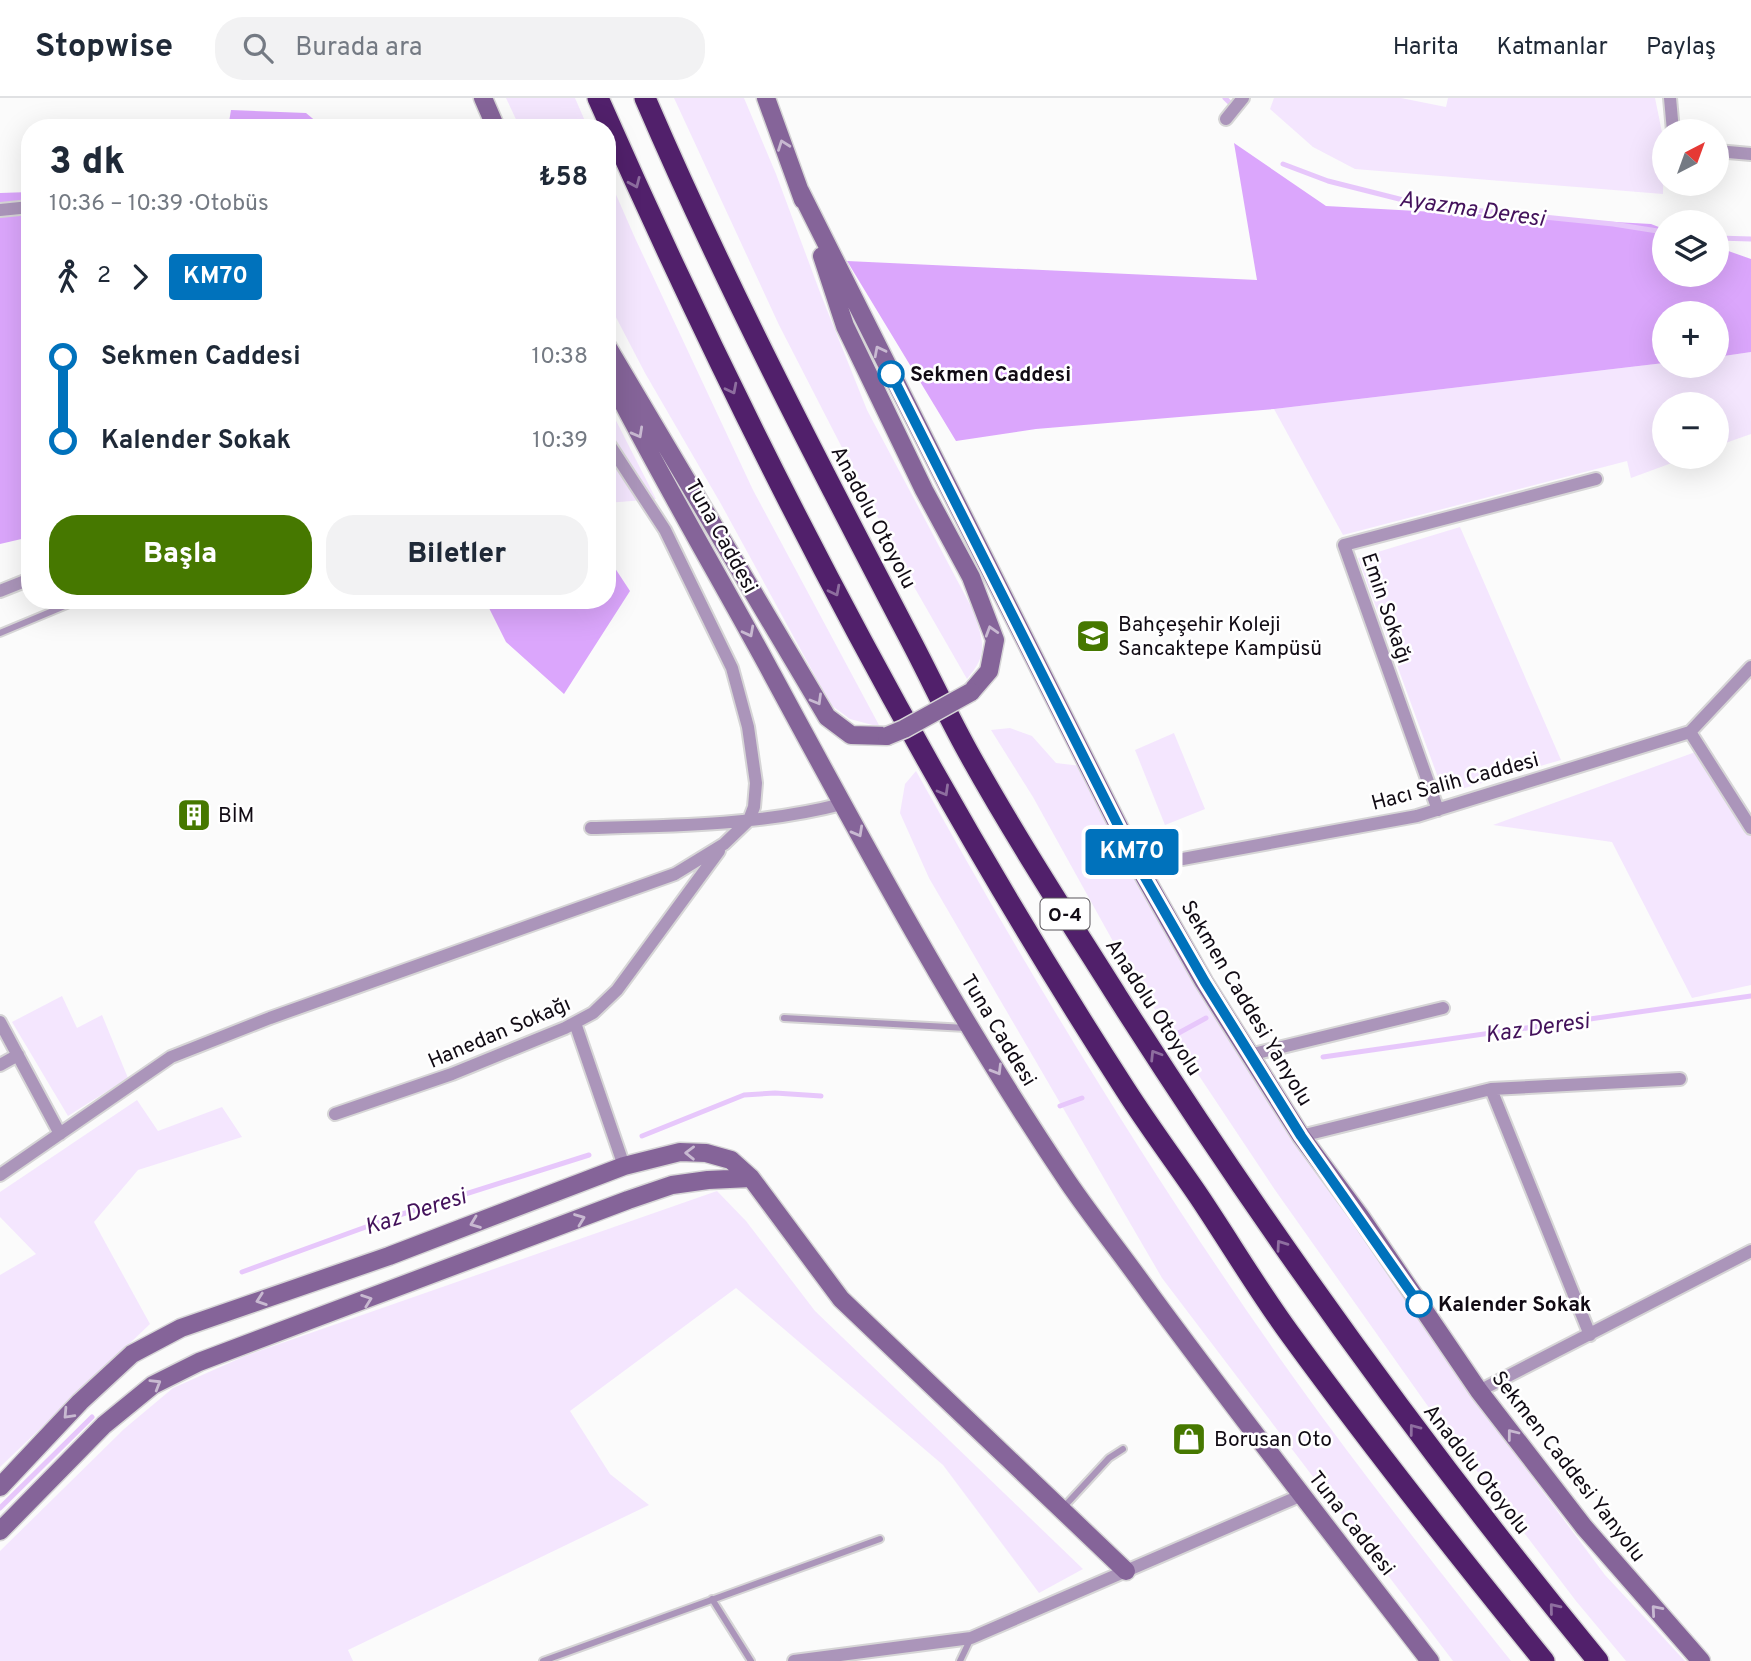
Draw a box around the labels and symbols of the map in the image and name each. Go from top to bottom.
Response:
north arrow [1652,119,1729,196]
one-way arrow [777,139,791,151]
one-way arrow [627,176,641,188]
water label: Ayazma Deresi [1397,186,1548,235]
one-way arrow [874,346,888,358]
marker: Sekmen Caddesi [878,361,904,387]
place label: Sekmen Caddesi [910,362,1071,389]
one-way arrow [723,382,737,394]
one-way arrow [630,426,644,438]
street label: Anadolu Otoyolu [824,442,922,594]
street label: Tuna Caddesi [678,475,763,598]
street label: Emin Sokağı [1354,549,1417,668]
one-way arrow [827,584,841,597]
place label: Bahçeşehir Koleji Sancaktepe Kampüsü [1118,612,1322,663]
school or university icon: Bahçeşehir Koleji Sancaktepe Kampüsü [1074,617,1112,655]
one-way arrow [741,625,754,637]
one-way arrow [984,626,999,638]
one-way arrow [809,692,822,705]
street label: Hacı Salih Caddesi [1369,747,1542,818]
one-way arrow [936,784,949,796]
building icon: BİM [175,796,213,834]
place label: BİM [218,803,254,830]
one-way arrow [850,824,863,837]
line badge: KM70 [1083,829,1181,875]
street label: Sekmen Caddesi Yanyolu [1174,896,1318,1112]
road number: O-4 [1040,898,1090,930]
street label: Anadolu Otoyolu [1098,934,1207,1081]
street label: Tuna Caddesi [954,970,1042,1092]
street label: Hanedan Sokağı [424,991,575,1076]
water label: Kaz Deresi [1483,1008,1593,1051]
one-way arrow [1150,1050,1163,1063]
one-way arrow [988,1063,1001,1076]
one-way arrow [684,1145,695,1161]
water label: Kaz Deresi [361,1183,471,1243]
one-way arrow [573,1213,585,1227]
one-way arrow [469,1215,481,1229]
one-way arrow [1277,1240,1289,1253]
marker: Kalender Sokak [1406,1291,1432,1317]
one-way arrow [255,1292,267,1306]
place label: Kalender Sokak [1438,1292,1592,1319]
one-way arrow [361,1294,373,1308]
street label: Sekmen Caddesi Yanyolu [1485,1366,1651,1568]
one-way arrow [149,1379,162,1392]
street label: Anadolu Otoyolu [1417,1399,1535,1541]
one-way arrow [64,1406,77,1419]
shop icon: Borusan Oto [1170,1420,1208,1458]
one-way arrow [1410,1424,1423,1437]
place label: Borusan Oto [1214,1427,1332,1454]
one-way arrow [1508,1429,1520,1441]
street label: Tuna Caddesi [1301,1466,1400,1582]
one-way arrow [1550,1604,1563,1616]
one-way arrow [1652,1605,1664,1618]

